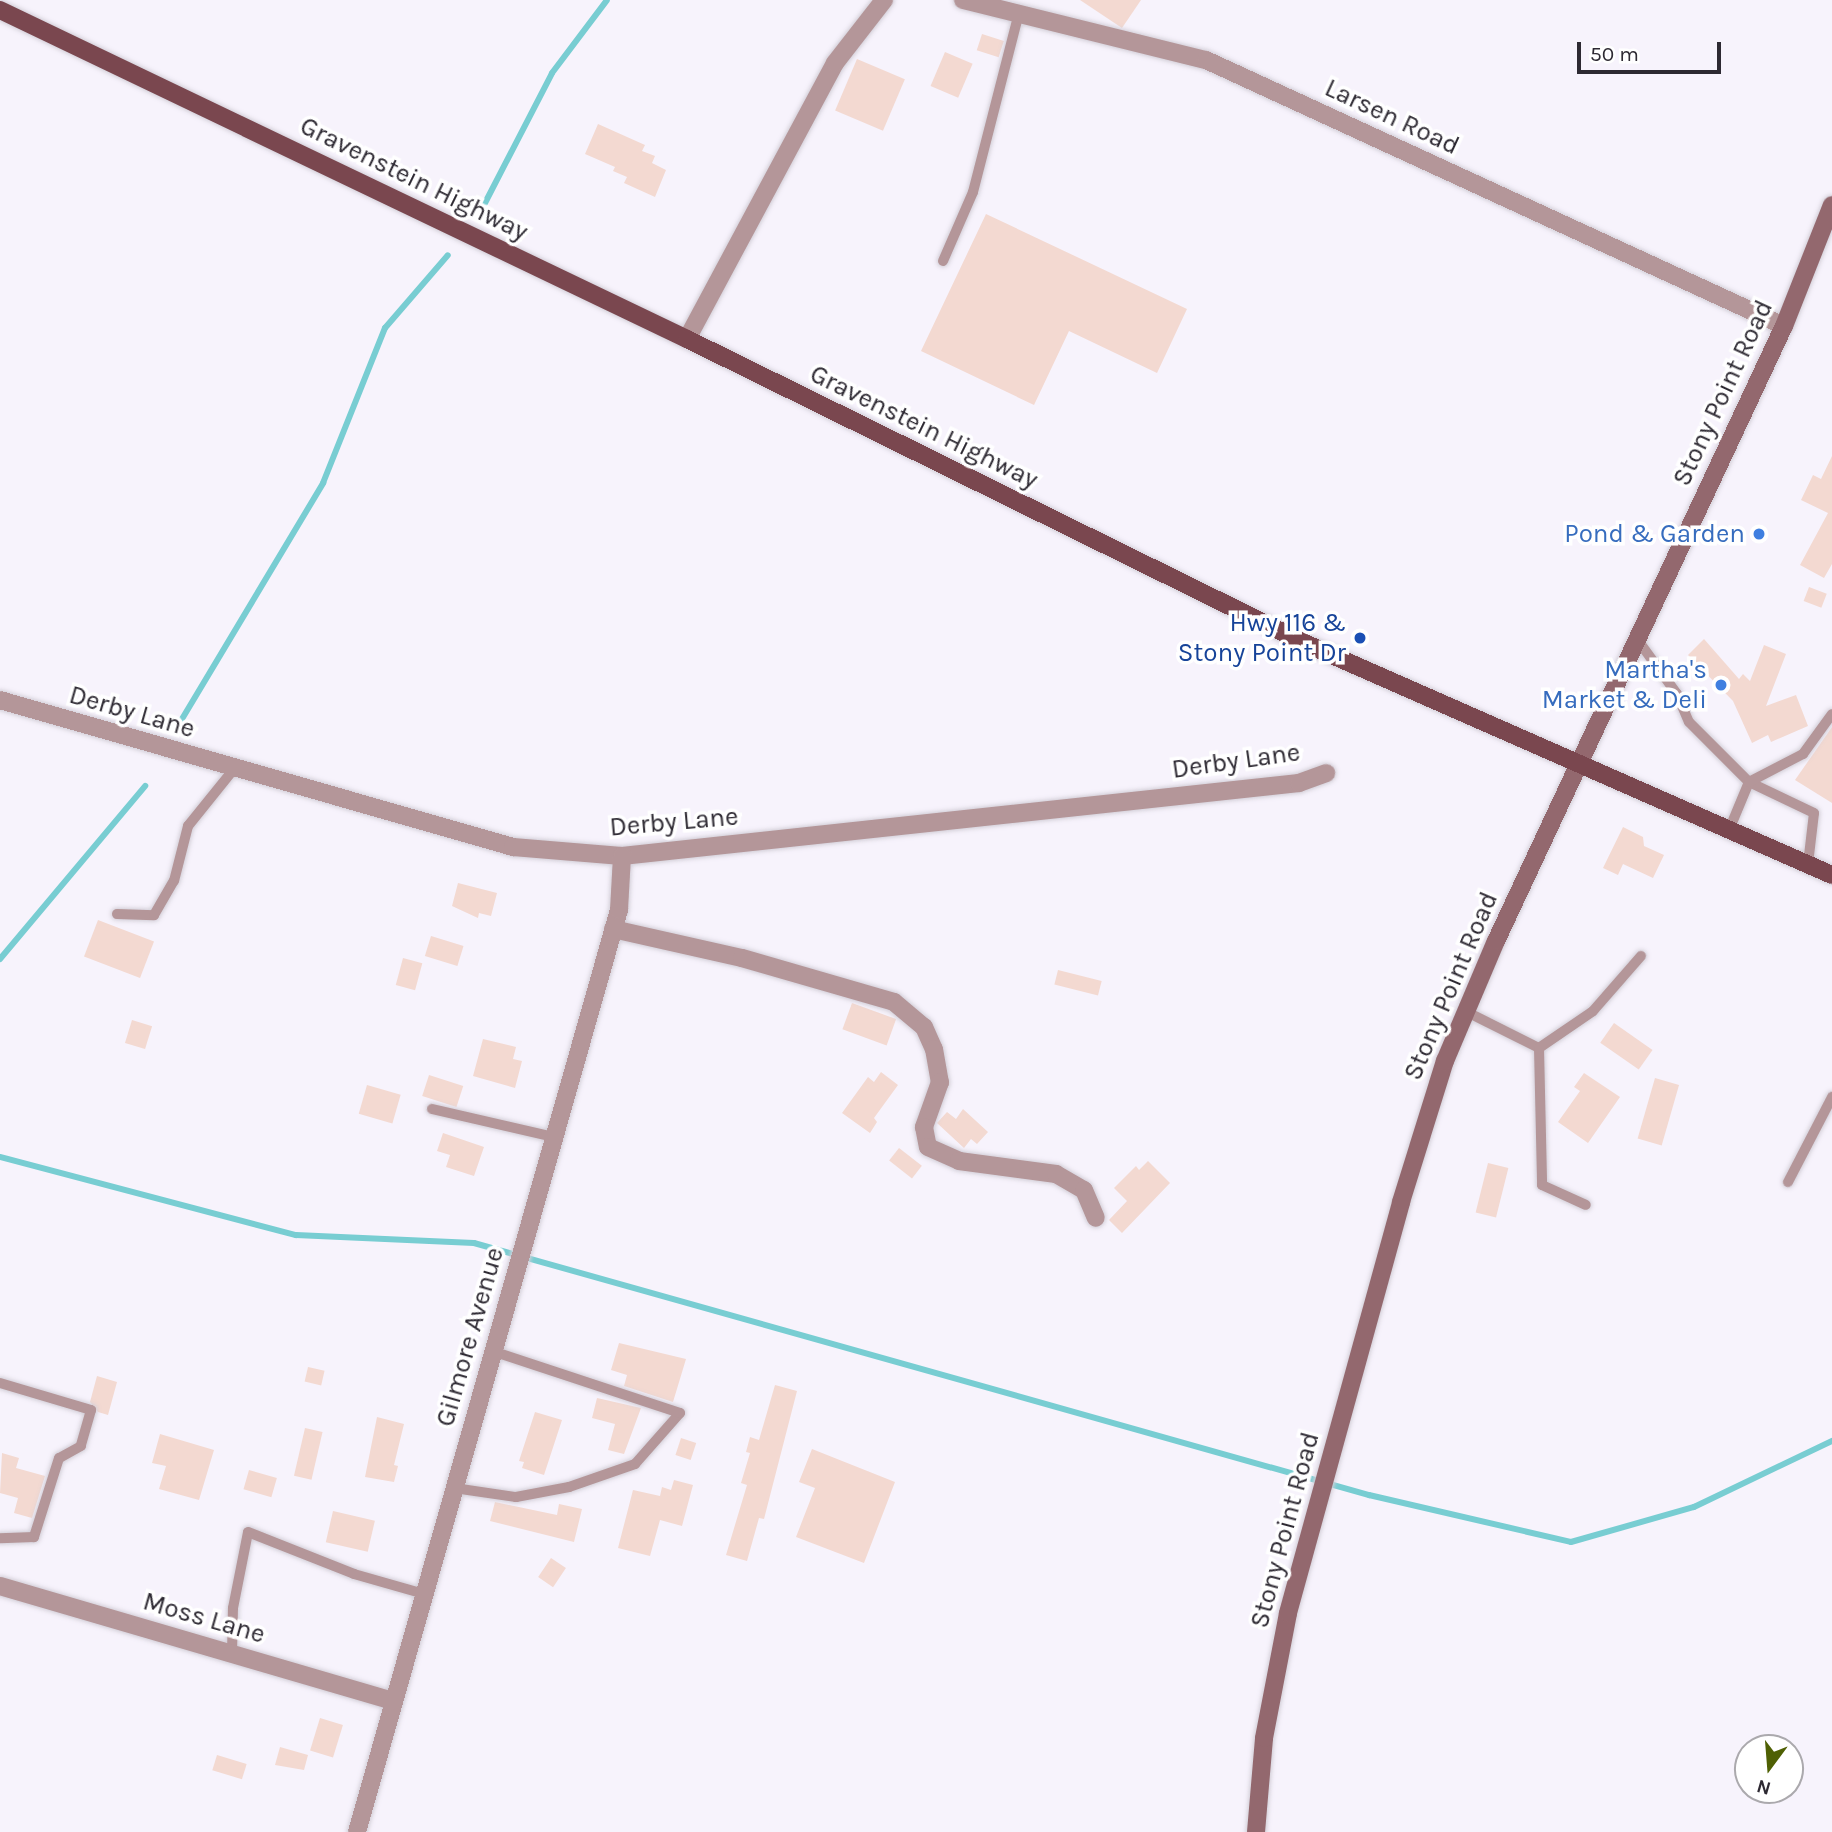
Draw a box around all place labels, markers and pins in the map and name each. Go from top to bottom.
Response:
place label: Pond & Garden [1564,518,1745,550]
marker: Pond & Garden [1751,526,1767,542]
place label: Hwy 116 & Stony Point Dr [1178,607,1346,668]
marker: Hwy 116 & Stony Point Dr [1352,630,1368,646]
place label: Martha's Market & Deli [1542,654,1707,716]
marker: Martha's Market & Deli [1713,677,1729,693]

